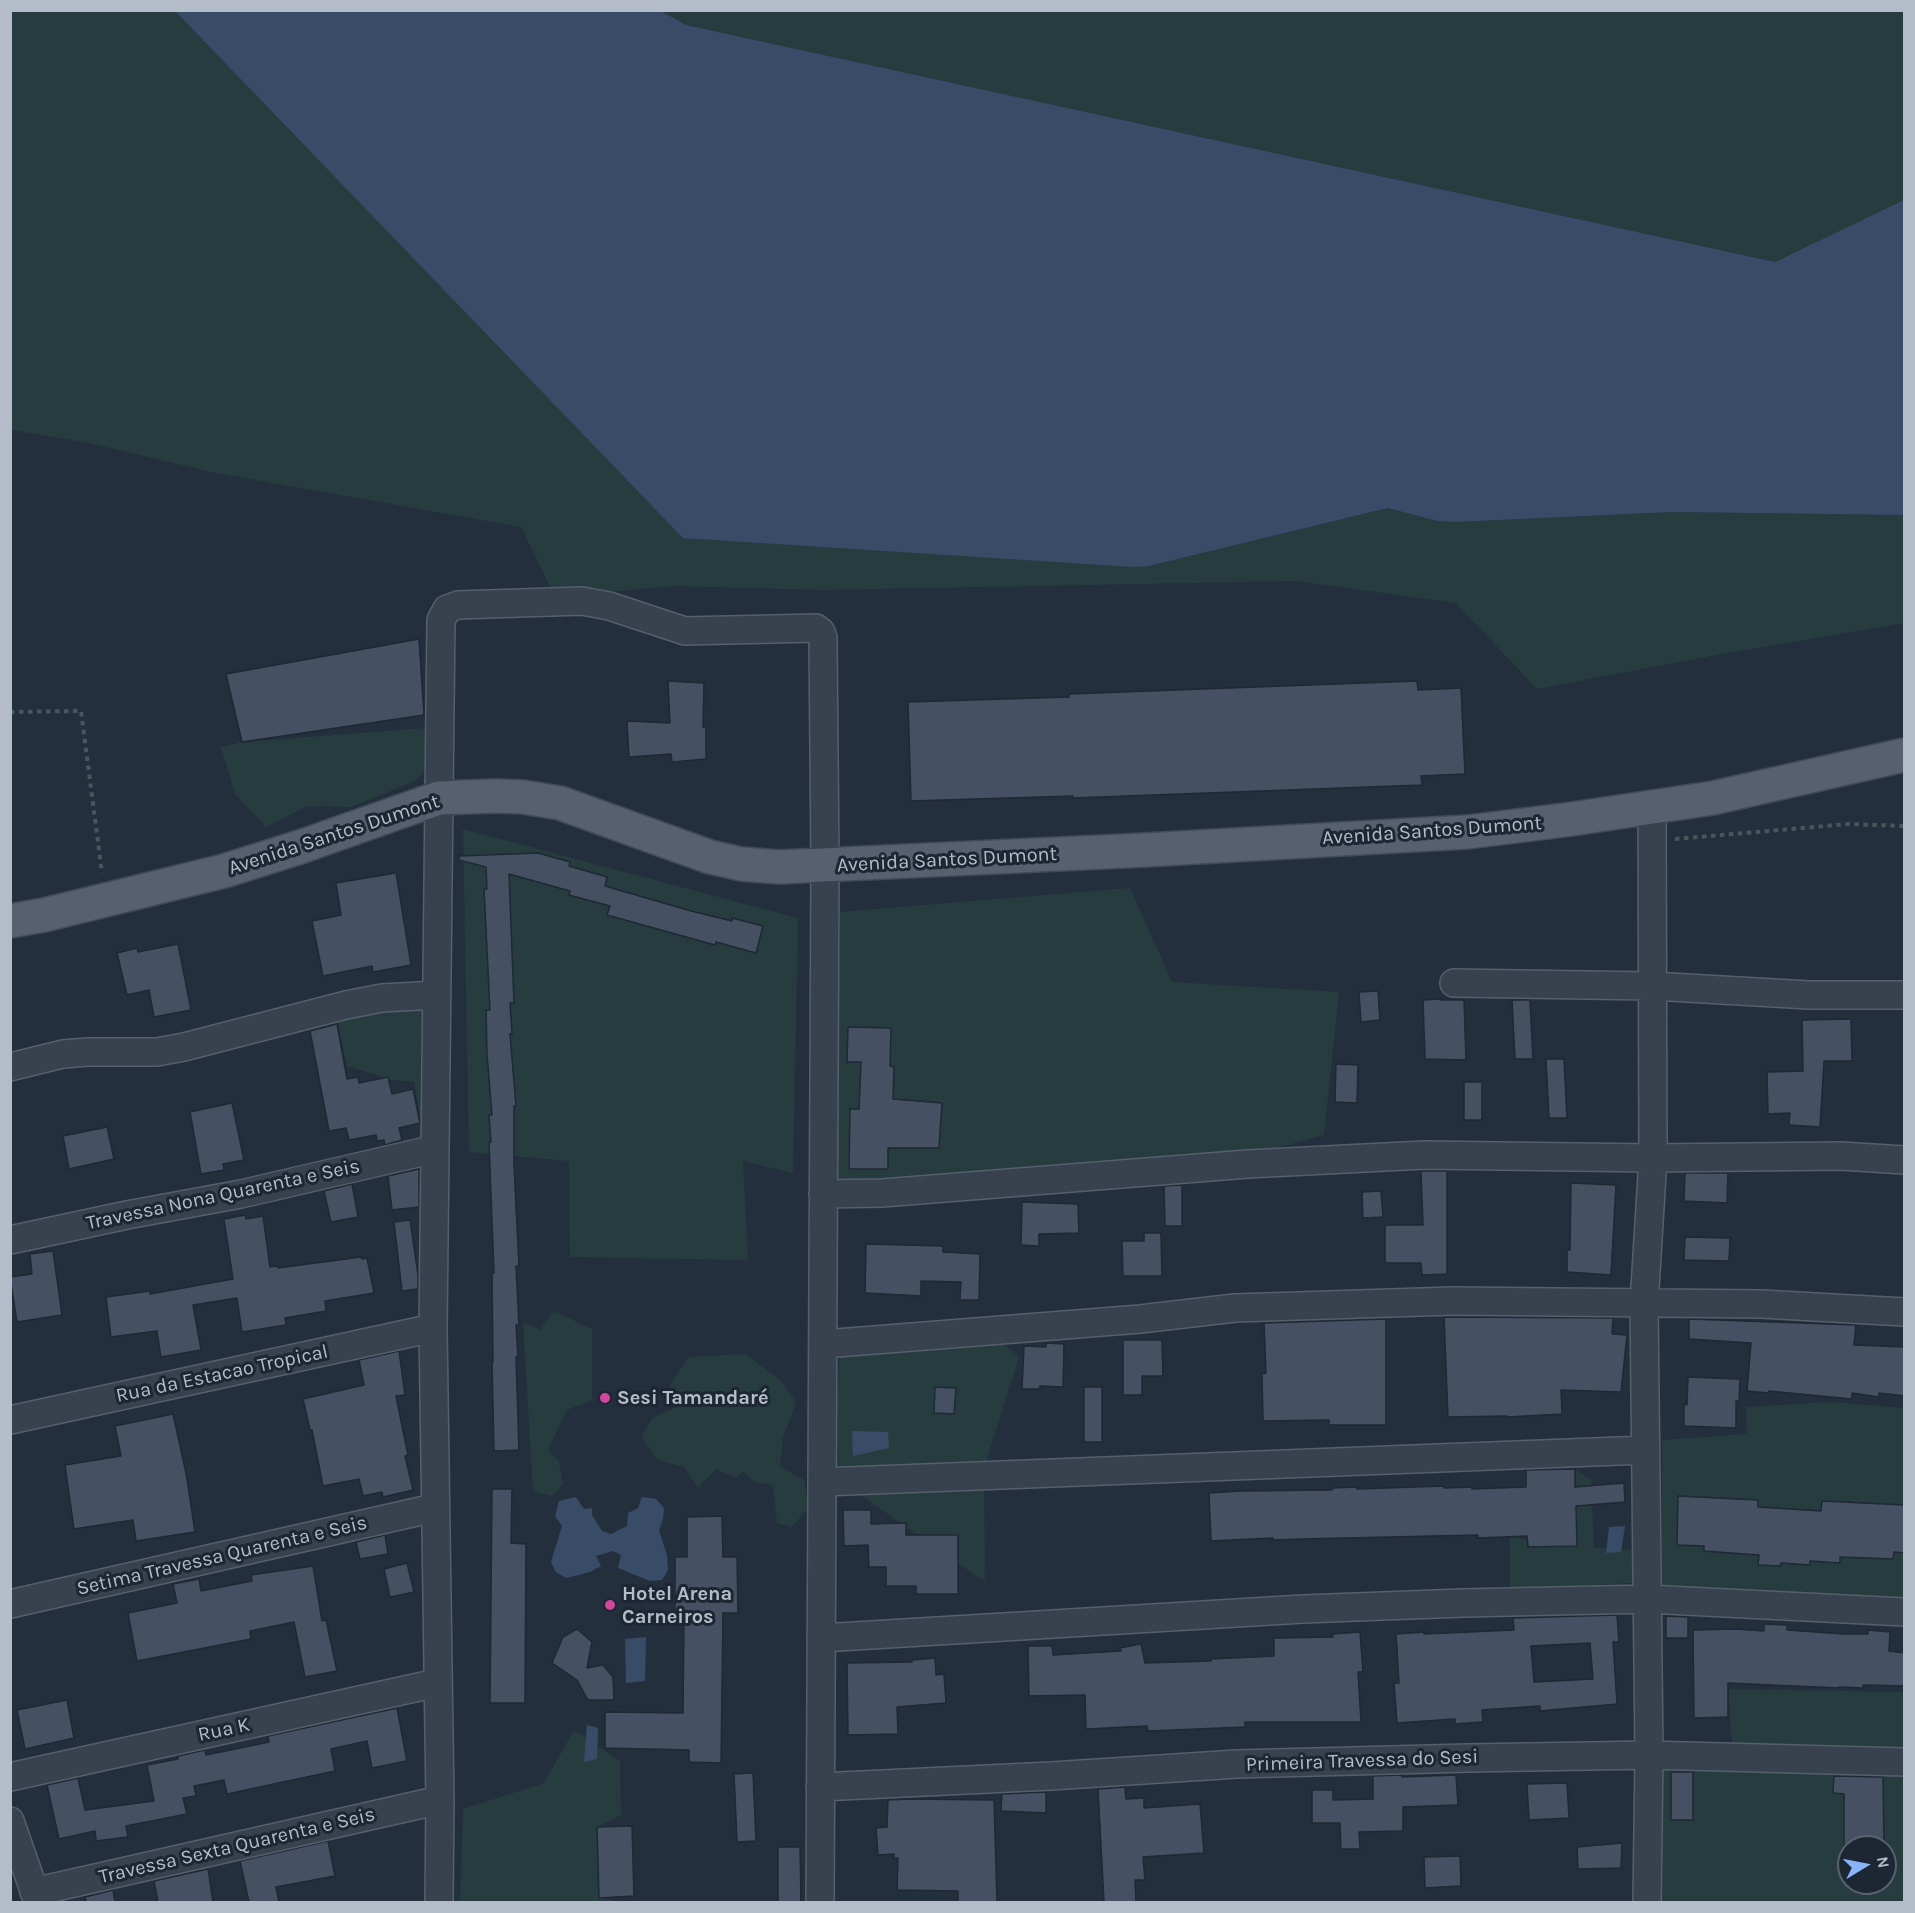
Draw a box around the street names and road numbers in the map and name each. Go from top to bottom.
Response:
street label: Avenida Santos Dumont [225,790,443,880]
street label: Avenida Santos Dumont [1321,811,1543,851]
street label: Avenida Santos Dumont [836,842,1058,878]
street label: Travessa Nona Quarenta e Seis [84,1154,362,1236]
street label: Rua da Estacao Tropical [114,1340,330,1408]
street label: Setima Travessa Quarenta e Seis [75,1511,369,1601]
street label: Rua K [196,1713,252,1747]
street label: Primeira Travessa do Sesi [1245,1745,1479,1777]
street label: Travessa Sexta Quarenta e Seis [97,1803,377,1889]

